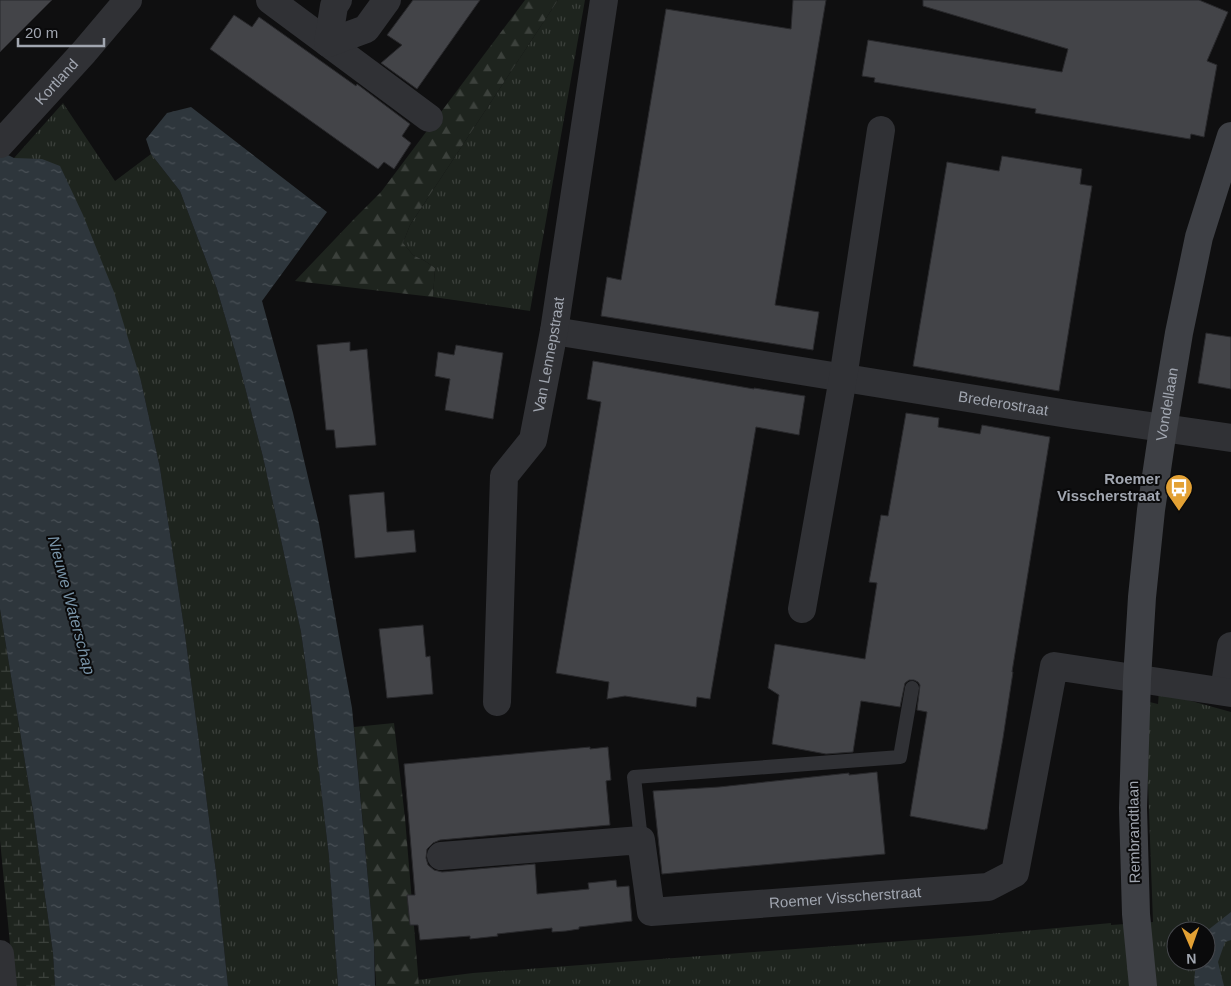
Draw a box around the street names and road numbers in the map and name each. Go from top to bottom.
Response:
street label: Kortland [31,55,81,108]
street label: Van Lennepstraat [529,295,567,414]
street label: Vondellaan [1152,366,1181,442]
street label: Brederostraat [957,387,1050,419]
street label: Rembrandtlaan [1124,781,1143,883]
street label: Roemer Visscherstraat [769,883,923,911]

